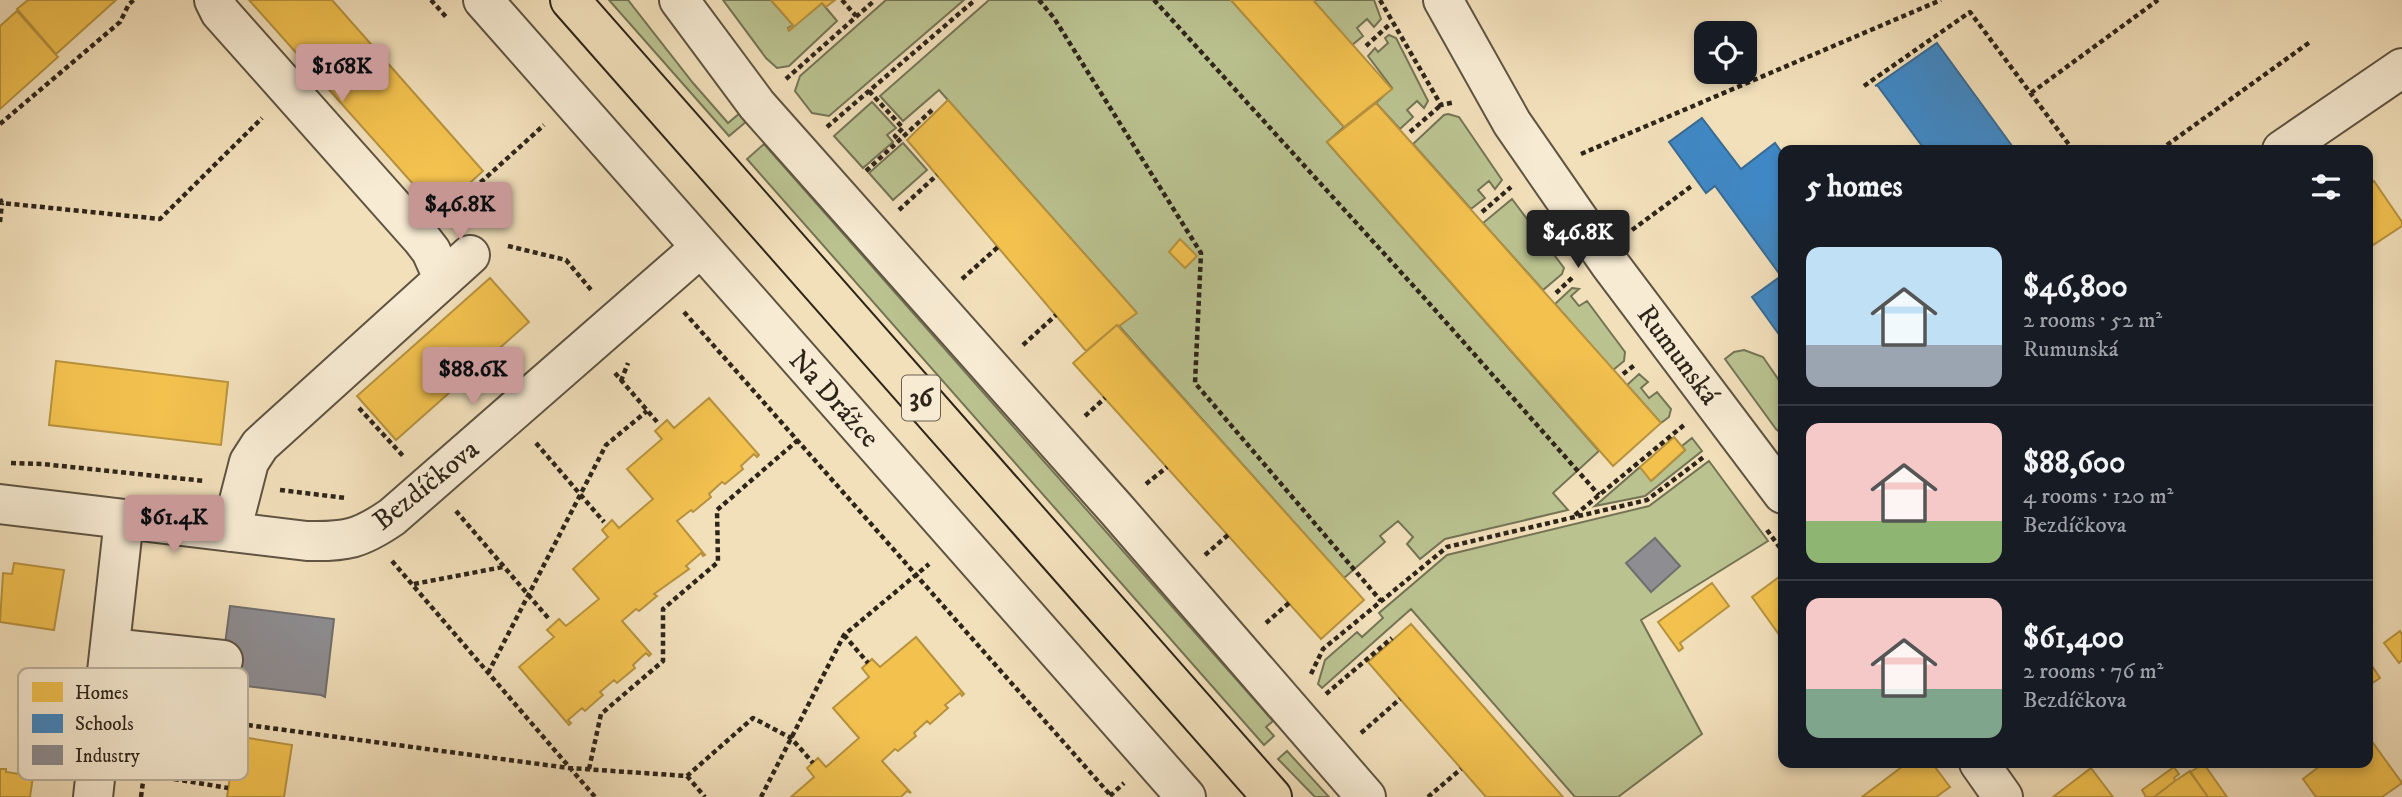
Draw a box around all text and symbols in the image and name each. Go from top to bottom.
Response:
map controls [1694,21,1757,84]
button: locate [1694,21,1757,84]
pin: $168K [293,44,391,104]
text: $168K [312,52,372,81]
icon: filters [2307,168,2345,206]
text: 5 homes [1806,169,1902,206]
pin: $46.8K [403,182,517,242]
text: $46.8K [425,190,495,219]
pin: $46.8K [1521,210,1635,270]
text: $46.8K [1543,218,1613,247]
text: $46,800 [2023,269,2128,306]
icon: home [1862,275,1946,359]
street label: Rumunská [1629,298,1727,412]
text: 2 rooms · 52 m² [2023,306,2162,335]
text: Rumunská [2023,335,2119,364]
street label: Na Drážce [781,343,887,455]
pin: $88.6K [416,348,530,407]
text: $88.6K [438,355,508,384]
road number: 36 [902,376,940,420]
street label: Bezdíčkova [366,432,486,538]
text: $88,600 [2023,445,2125,482]
icon: home [1862,451,1946,535]
text: 4 rooms · 120 m² [2023,482,2174,511]
pin: $61.4K [117,496,231,555]
text: $61.4K [140,503,208,532]
text: Bezdíčkova [2023,511,2127,540]
text: $61,400 [2023,620,2124,657]
icon: home [1862,626,1946,710]
text: 2 rooms · 76 m² [2023,657,2163,686]
legend [18,668,248,780]
text: Homes [75,682,128,705]
text: Bezdíčkova [2023,686,2127,715]
text: Schools [75,713,134,736]
text: Industry [75,745,141,768]

